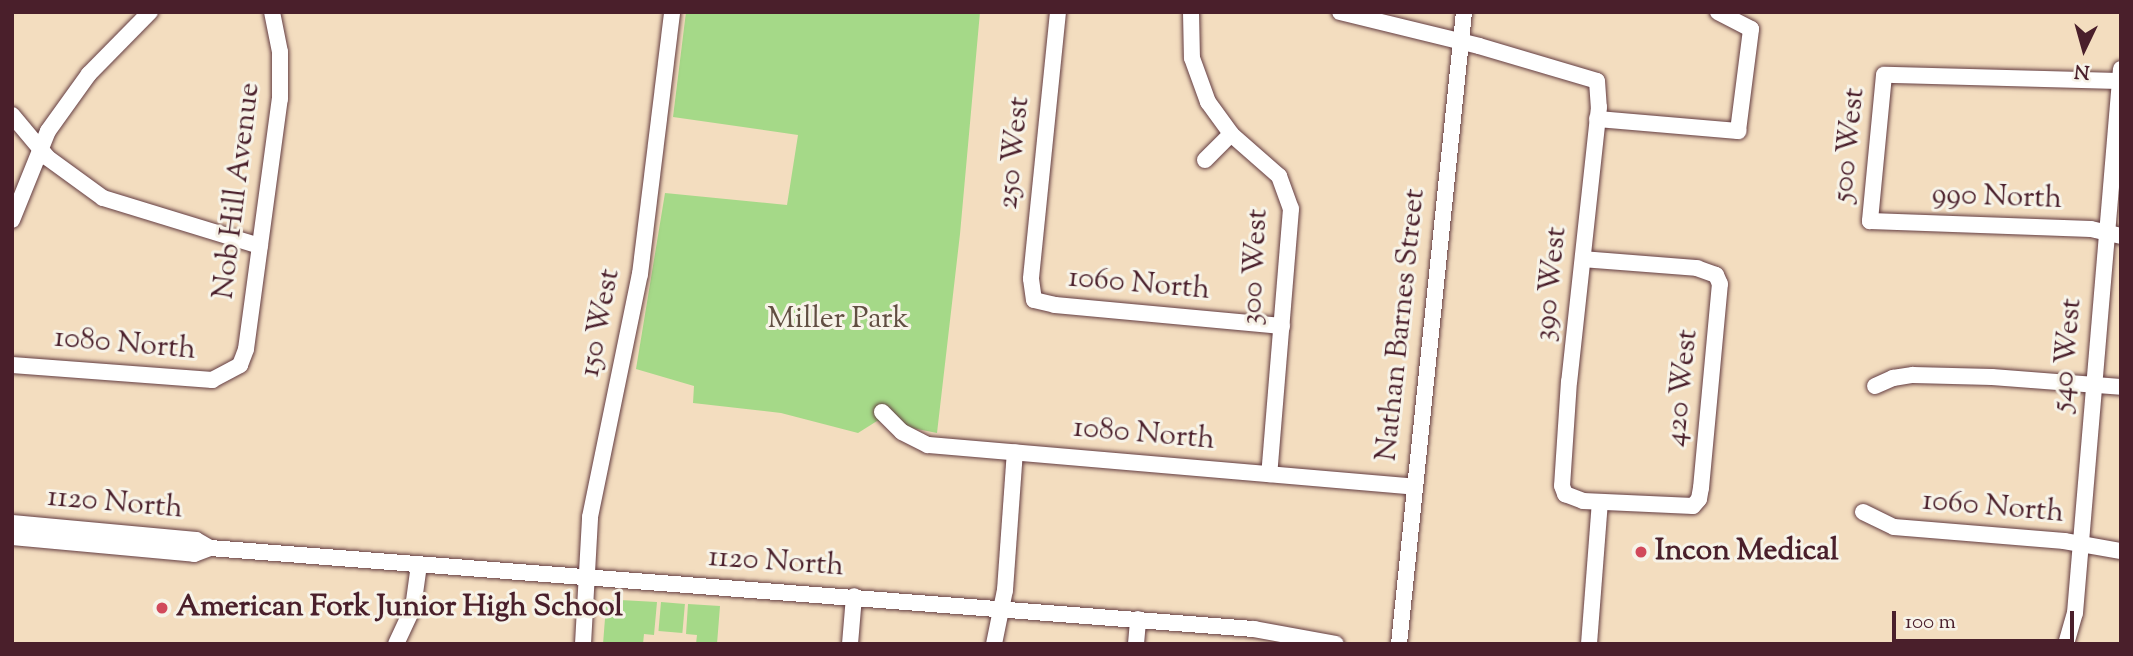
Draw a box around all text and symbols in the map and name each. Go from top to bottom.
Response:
north arrow [2049,14,2119,84]
text: N [2073,56,2091,85]
street label: Nob Hill Avenue [207,81,269,301]
street label: 500 West [1826,86,1874,204]
street label: 250 West [991,95,1039,211]
street label: 990 North [1931,178,2063,218]
street label: Nathan Barnes Street [1370,187,1434,463]
street label: 300 West [1235,208,1277,326]
street label: 390 West [1528,225,1576,343]
street label: 1060 North [1067,261,1211,309]
street label: 150 West [573,266,629,380]
street label: 540 West [2045,297,2091,413]
park label: Miller Park [767,302,909,338]
street label: 1080 North [53,321,197,369]
street label: 420 West [1659,328,1707,448]
street label: 1080 North [1072,411,1216,459]
street label: 1120 North [46,480,184,528]
street label: 1060 North [1921,484,2065,532]
place label: Incon Medical [1655,534,1839,570]
street label: 1120 North [707,540,845,586]
marker: Incon Medical [1633,544,1649,560]
place label: American Fork Junior High School [176,590,623,626]
scale bar [1895,596,2077,640]
marker: American Fork Junior High School [154,600,170,616]
text: 100 m [1905,608,1956,638]

